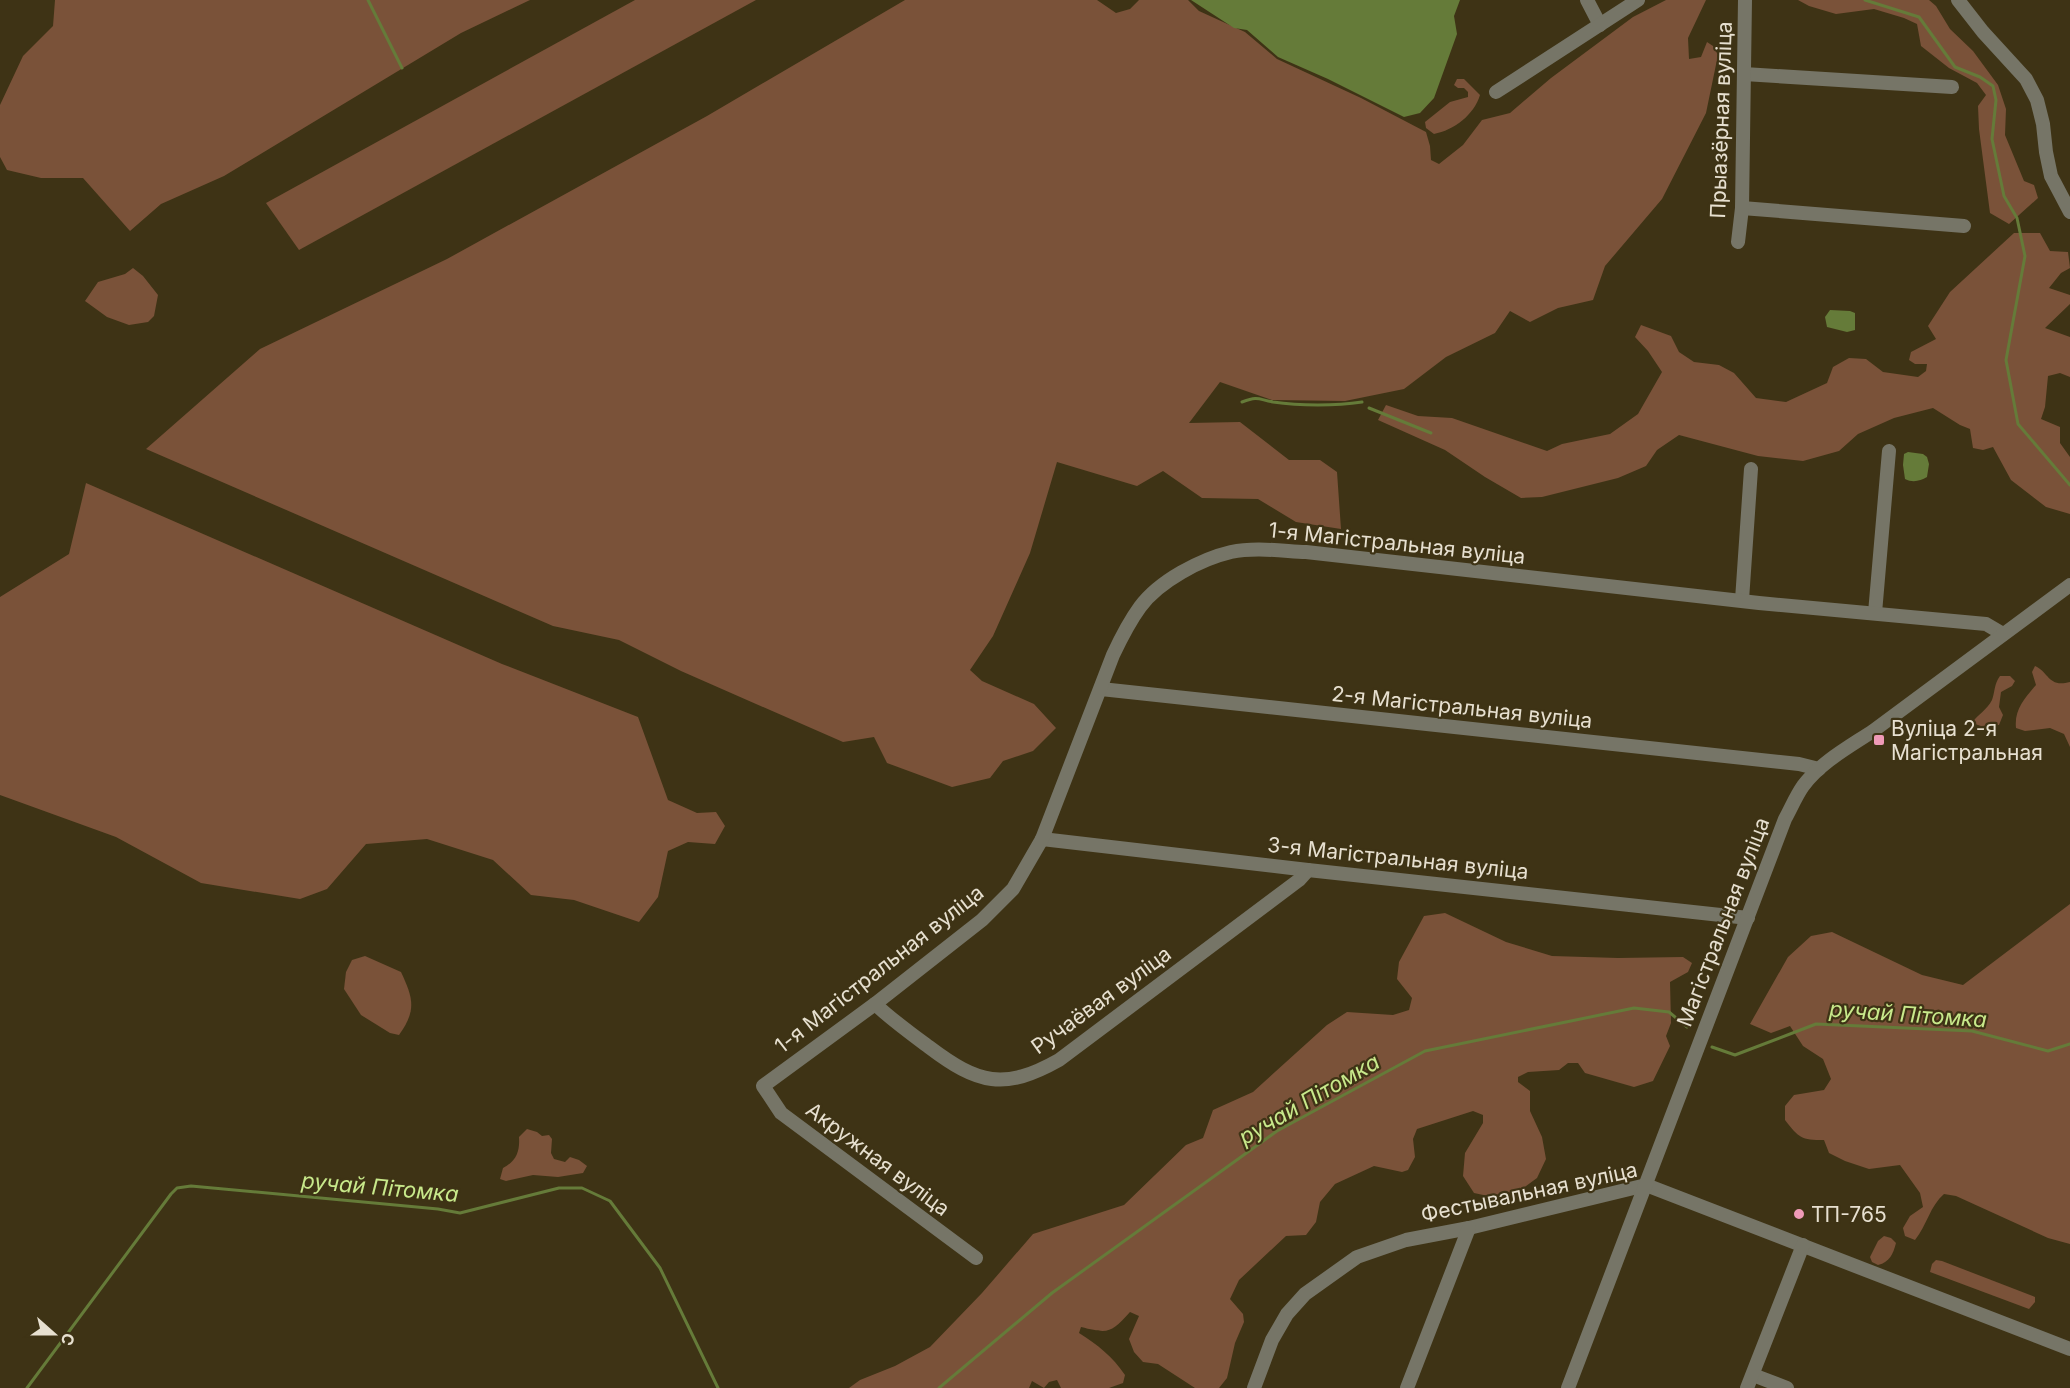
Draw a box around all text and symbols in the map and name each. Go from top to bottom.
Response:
street label: Прыазёрная вуліца [1705,21,1737,219]
street label: 1-я Магістральная вуліца [1267,517,1527,569]
street label: 2-я Магістральная вуліца [1330,681,1594,733]
place label: Вуліца 2-я Магістральная [1891,716,2043,765]
marker: Вуліца 2-я Магістральная [1872,733,1886,747]
street label: Магістральная вуліца [1672,814,1774,1030]
street label: 3-я Магістральная вуліца [1266,832,1530,884]
street label: 1-я Магістральная вуліца [770,880,988,1058]
street label: Ручаёвая вуліца [1026,941,1176,1059]
water label: ручай Пітомка [1827,995,1988,1032]
water label: ручай Пітомка [1233,1048,1384,1150]
street label: Акружная вуліца [801,1097,955,1221]
street label: Фестывальная вуліца [1418,1157,1640,1227]
water label: ручай Пітомка [299,1167,460,1207]
place label: ТП-765 [1811,1202,1887,1227]
marker: ТП-765 [1792,1207,1806,1221]
north arrow [24,1304,84,1364]
text: С [56,1330,79,1349]

